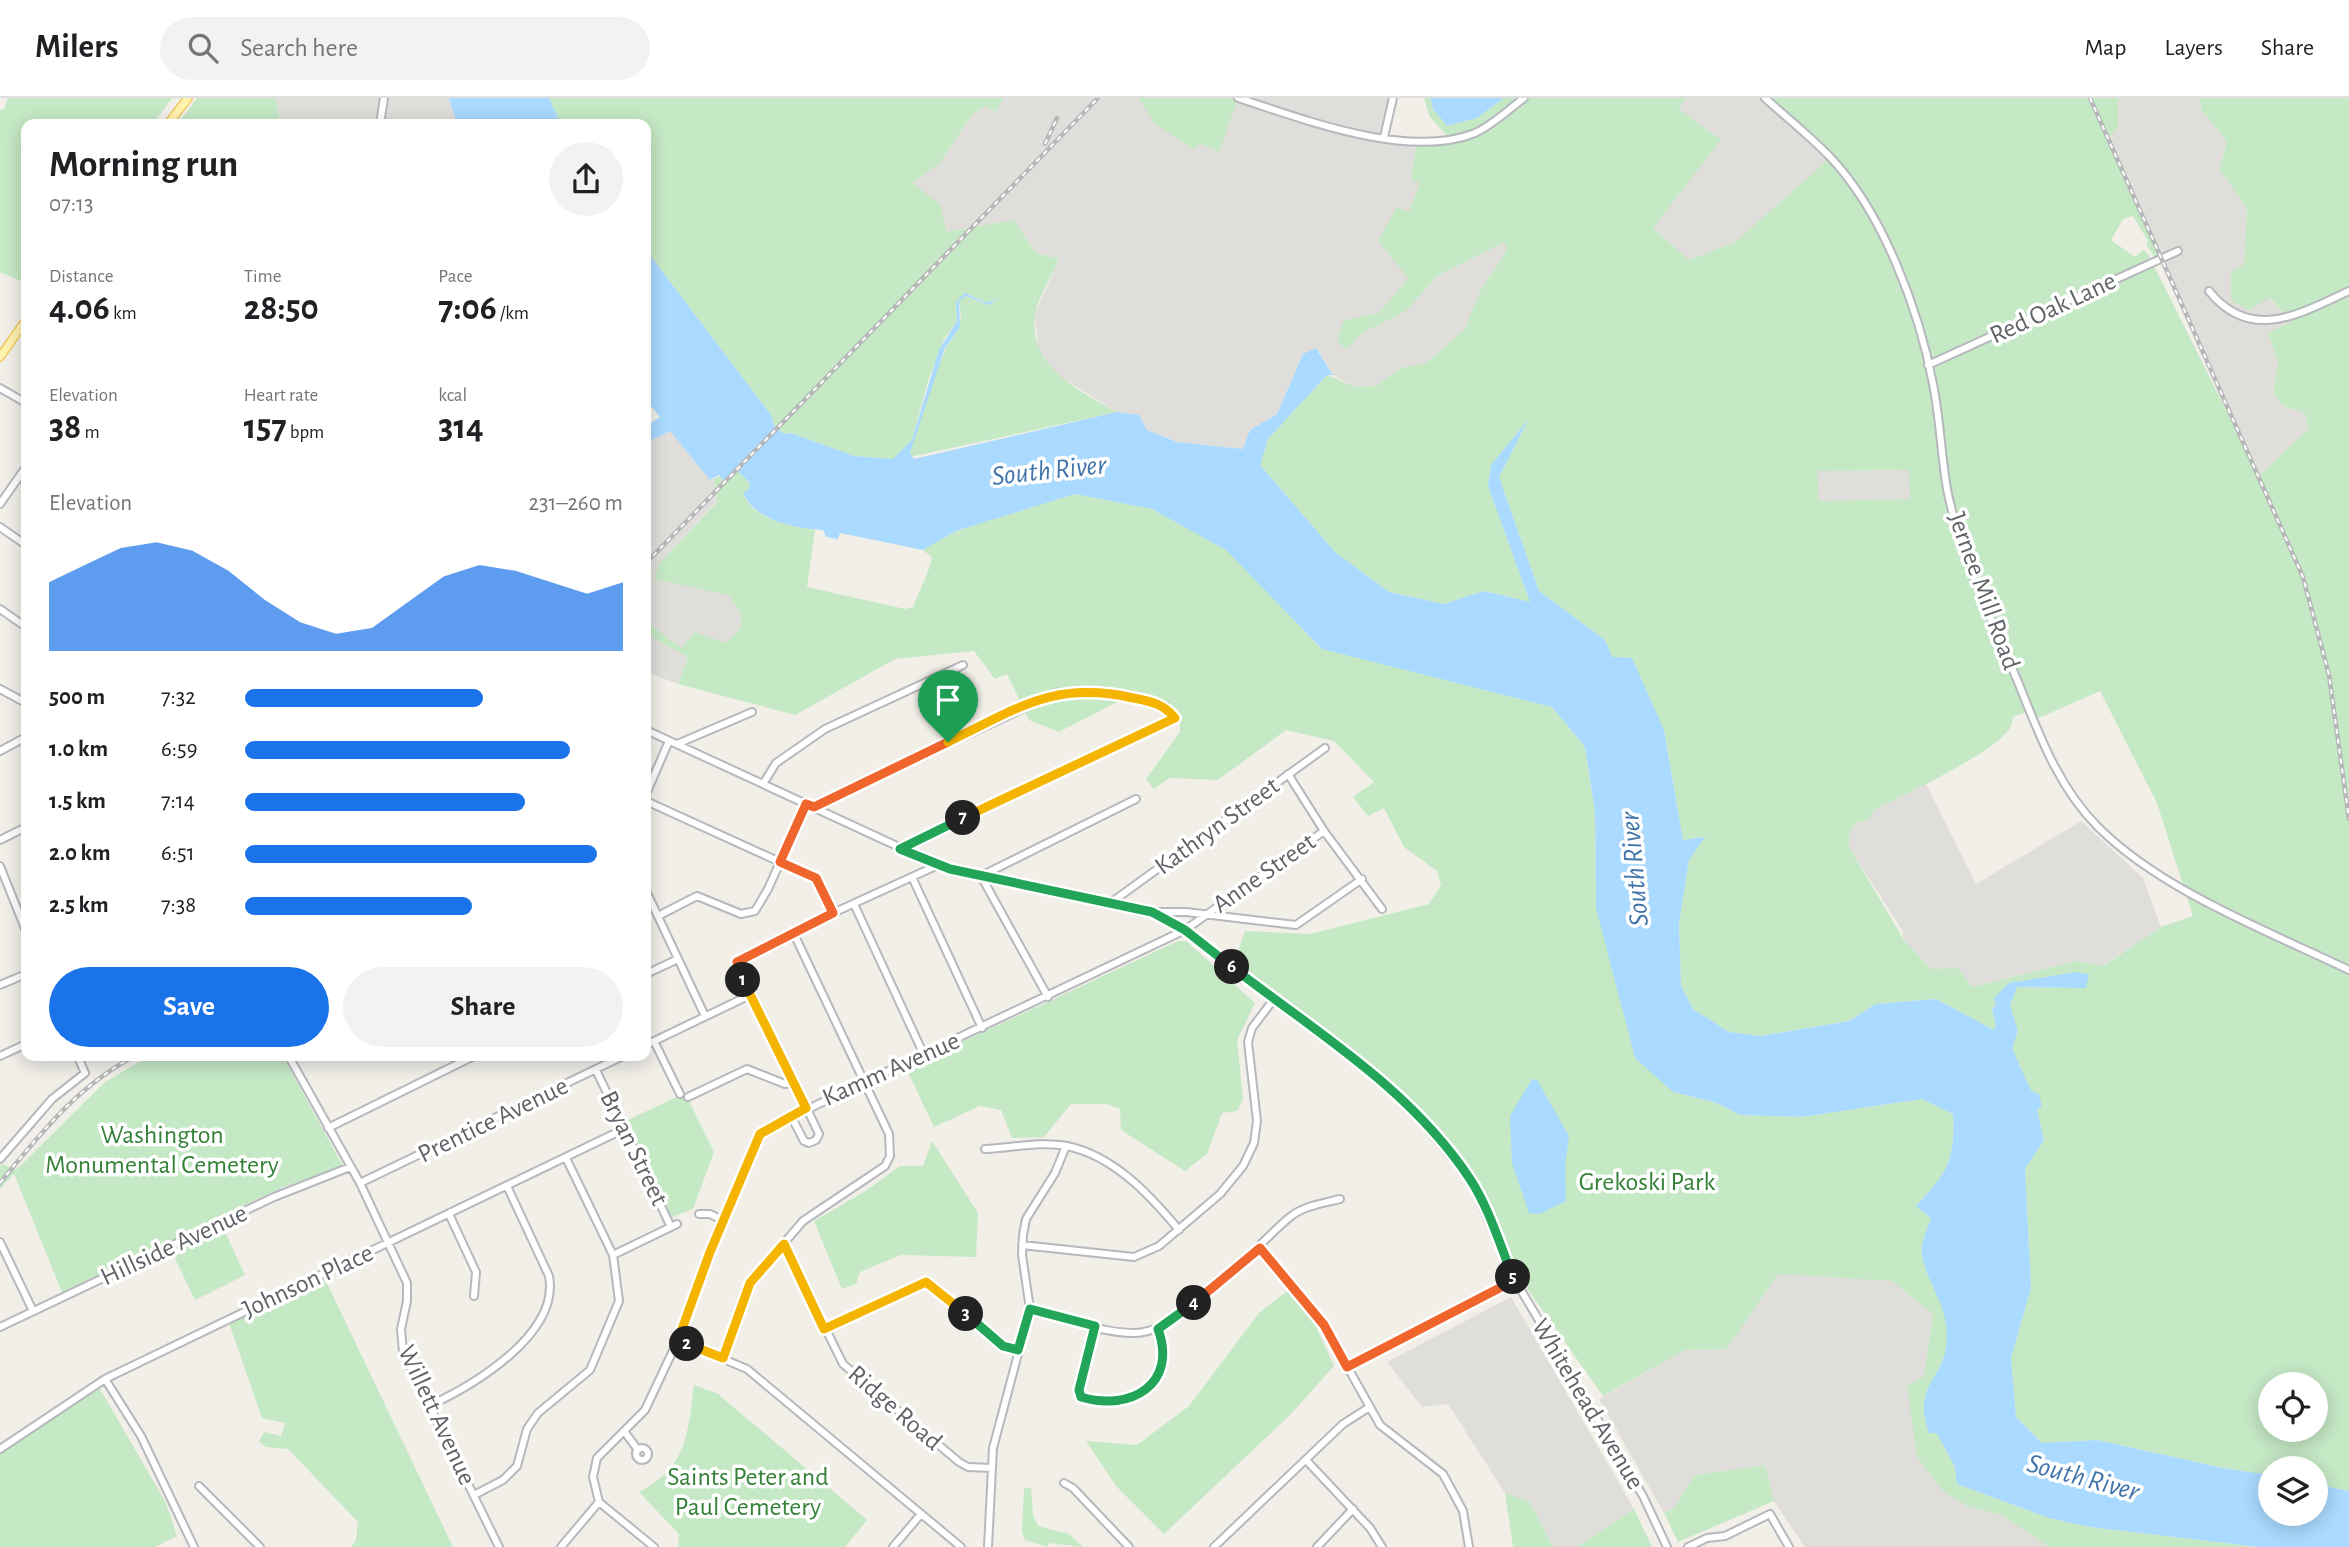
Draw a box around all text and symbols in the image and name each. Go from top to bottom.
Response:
search box [160,17,650,80]
icon: search [184,29,222,67]
text: Milers [35,31,118,64]
text: Search here [240,35,358,61]
text: Map [2084,36,2126,60]
text: Layers [2164,36,2223,60]
text: Share [2261,36,2314,60]
button: share [549,142,623,216]
text: Morning run [49,146,238,184]
text: 07:13 [49,193,93,216]
text: Distance [49,267,113,286]
text: Time [244,267,282,286]
text: Pace [438,267,473,286]
street label: Red Oak Lane [1986,268,2120,348]
text: 4.06 [49,291,110,326]
text: 28:50 [244,291,319,326]
text: 7:06 [438,291,497,326]
text: km [110,304,137,323]
text: /km [497,304,529,323]
text: Elevation [49,386,118,405]
text: Heart rate [244,386,318,405]
text: kcal [438,386,467,405]
text: 38 [49,410,81,445]
text: 157 [244,410,287,445]
text: 314 [438,410,484,445]
text: m [81,423,100,442]
text: bpm [287,423,324,442]
water label: South River [990,451,1108,491]
text: Elevation [49,492,132,515]
text: 231–260 m [529,492,623,515]
street label: Jernee Mill Road [1944,509,2024,673]
pin [918,670,978,742]
icon: arrive [929,681,967,719]
text: 500 m [49,686,105,709]
text: 7:32 [161,686,196,709]
text: 1.0 km [49,738,108,761]
text: 6:59 [161,738,198,761]
street label: Kathryn Street [1150,772,1284,880]
text: 1.5 km [49,790,106,813]
text: 7:14 [161,790,195,813]
pin: 7 [946,800,981,836]
text: 7 [958,808,967,827]
water label: South River [1616,810,1654,927]
street label: Anne Street [1208,828,1320,918]
text: 2.0 km [49,842,111,865]
text: 6:51 [161,842,195,865]
text: 2.5 km [49,894,108,917]
text: 7:38 [161,894,196,917]
pin: 6 [1214,950,1250,984]
text: 6 [1227,957,1236,976]
pin: 1 [726,962,760,998]
button: Save [49,967,329,1047]
button: Share [343,967,623,1047]
text: 1 [739,970,746,989]
street label: Kamm Avenue [819,1027,963,1111]
street label: Prentice Avenue [414,1072,572,1168]
street label: Bryan Street [595,1087,673,1209]
park label: Washington Monumental Cemetery [45,1122,279,1178]
park label: Grekoski Park [1579,1169,1715,1195]
street label: Hillside Avenue [97,1200,251,1290]
street label: Johnson Place [239,1239,377,1323]
pin: 5 [1496,1260,1530,1294]
text: 5 [1508,1267,1517,1286]
pin: 4 [1176,1286,1212,1320]
text: 4 [1189,1293,1198,1312]
pin: 3 [948,1296,984,1332]
text: 3 [961,1304,970,1323]
street label: Whitehead Avenue [1527,1314,1649,1494]
pin: 2 [670,1326,704,1362]
text: 2 [682,1334,691,1353]
street label: Willett Avenue [393,1341,481,1489]
street label: Ridge Road [843,1361,947,1455]
map controls [2258,1372,2328,1526]
button: locate [2258,1372,2328,1442]
water label: South River [2024,1450,2143,1507]
button: layers [2258,1456,2328,1526]
park label: Saints Peter and Paul Cemetery [667,1464,829,1520]

